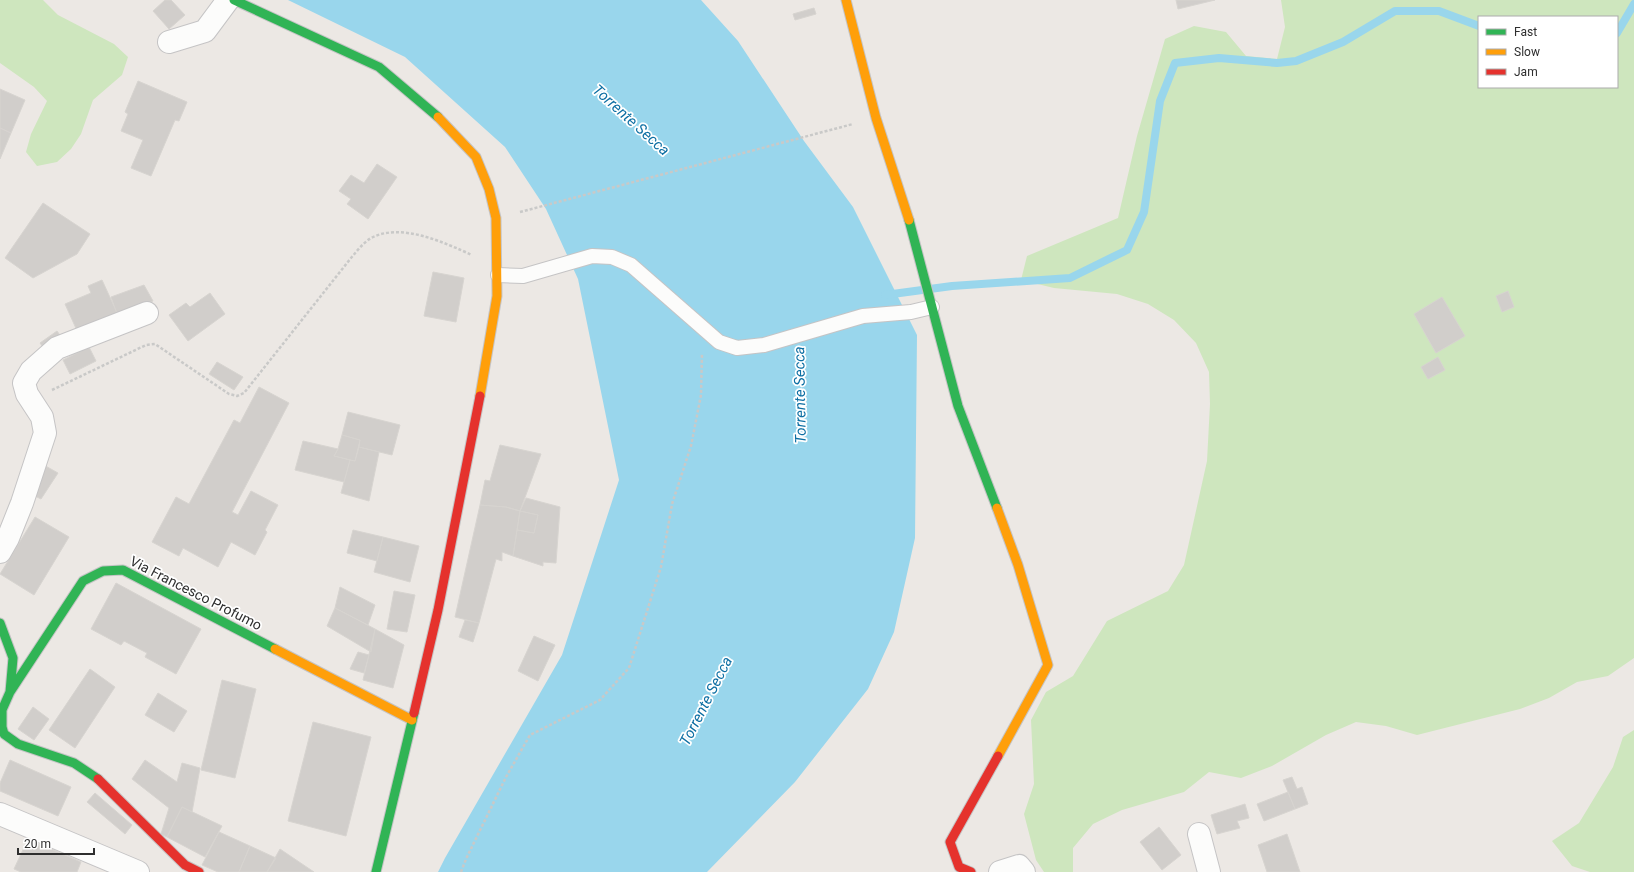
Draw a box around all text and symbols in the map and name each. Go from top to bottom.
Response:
legend [1478,16,1618,88]
text: Fast [1514,25,1537,39]
text: Slow [1514,45,1540,59]
text: Jam [1514,65,1538,79]
water label: Torrente Secca [589,81,673,159]
water label: Torrente Secca [790,346,810,444]
street label: Via Francesco Profumo [127,553,265,633]
water label: Torrente Secca [676,653,736,748]
scale bar [18,830,94,856]
text: 20 m [24,837,51,851]

